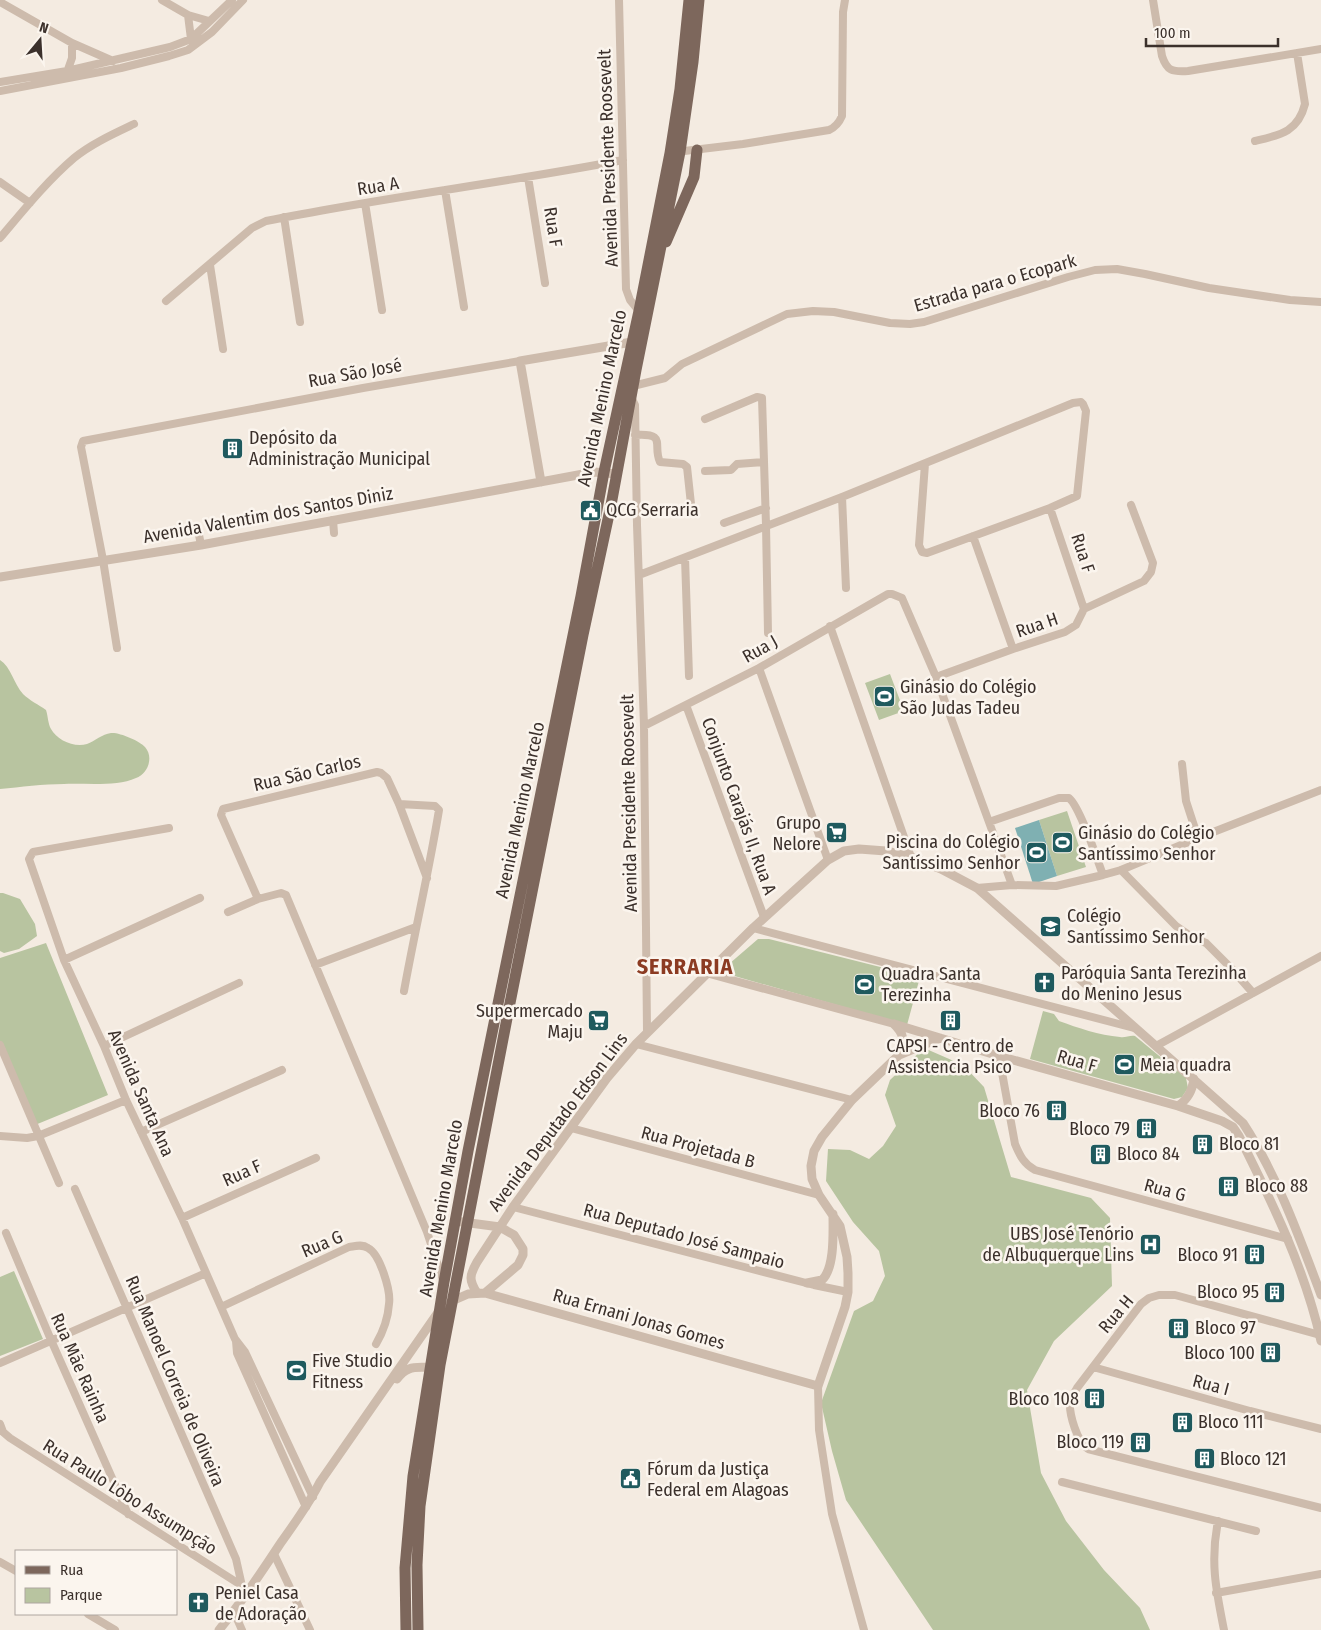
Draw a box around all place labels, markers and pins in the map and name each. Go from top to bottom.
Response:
place label: Depósito da Administração Municipal [249,427,430,470]
building icon: Depósito da Administração Municipal [221,436,245,460]
public building icon: QCG Serraria [578,498,602,522]
place label: QCG Serraria [606,499,699,521]
place label: Ginásio do Colégio São Judas Tadeu [900,676,1037,719]
sports icon: Ginásio do Colégio São Judas Tadeu [872,685,896,709]
place label: Grupo Nelore [772,812,821,855]
supermarket icon: Grupo Nelore [825,821,849,845]
place label: Ginásio do Colégio Santíssimo Senhor [1078,822,1216,865]
place label: Piscina do Colégio Santíssimo Senhor [883,831,1021,874]
sports icon: Ginásio do Colégio Santíssimo Senhor [1050,831,1074,855]
sports icon: Piscina do Colégio Santíssimo Senhor [1024,840,1048,864]
place label: Colégio Santíssimo Senhor [1067,905,1205,948]
school or university icon: Colégio Santíssimo Senhor [1039,914,1063,938]
place label: Paróquia Santa Terezinha do Menino Jesus [1061,962,1247,1005]
place label: Quadra Santa Terezinha [881,963,981,1006]
church icon: Paróquia Santa Terezinha do Menino Jesus [1033,971,1057,995]
sports icon: Quadra Santa Terezinha [853,972,877,996]
place label: Supermercado Maju [476,1000,583,1043]
supermarket icon: Supermercado Maju [587,1009,611,1033]
building icon: CAPSI - Centro de Assistencia Psico [938,1009,962,1033]
place label: CAPSI - Centro de Assistencia Psico [886,1035,1014,1078]
sports icon: Meia quadra [1112,1053,1136,1077]
place label: Meia quadra [1140,1054,1232,1076]
building icon: Bloco 76 [1044,1099,1068,1123]
place label: Bloco 76 [979,1100,1040,1122]
building icon: Bloco 79 [1134,1117,1158,1141]
place label: Bloco 79 [1069,1118,1130,1140]
building icon: Bloco 81 [1191,1132,1215,1156]
place label: Bloco 81 [1219,1133,1280,1155]
building icon: Bloco 84 [1089,1142,1113,1166]
place label: Bloco 84 [1117,1143,1180,1165]
building icon: Bloco 88 [1217,1174,1241,1198]
place label: Bloco 88 [1245,1175,1308,1197]
place label: UBS José Tenório de Albuquerque Lins [982,1223,1134,1266]
hospital icon: UBS José Tenório de Albuquerque Lins [1138,1232,1162,1256]
building icon: Bloco 91 [1242,1243,1266,1267]
place label: Bloco 91 [1178,1244,1238,1266]
building icon: Bloco 95 [1263,1280,1287,1304]
place label: Bloco 95 [1197,1281,1259,1303]
building icon: Bloco 97 [1167,1316,1191,1340]
place label: Bloco 97 [1195,1317,1256,1339]
building icon: Bloco 100 [1259,1341,1283,1365]
place label: Bloco 100 [1184,1342,1255,1364]
place label: Five Studio Fitness [312,1350,393,1393]
sports icon: Five Studio Fitness [284,1359,308,1383]
building icon: Bloco 108 [1083,1387,1107,1411]
place label: Bloco 108 [1009,1388,1079,1410]
building icon: Bloco 111 [1170,1410,1194,1434]
place label: Bloco 111 [1198,1411,1264,1433]
building icon: Bloco 119 [1128,1430,1152,1454]
place label: Bloco 119 [1056,1431,1124,1453]
building icon: Bloco 121 [1192,1447,1216,1471]
place label: Bloco 121 [1220,1448,1287,1470]
place label: Fórum da Justiça Federal em Alagoas [647,1458,789,1501]
public building icon: Fórum da Justiça Federal em Alagoas [619,1467,643,1491]
place label: Peniel Casa de Adoração [215,1582,307,1625]
church icon: Peniel Casa de Adoração [187,1591,211,1615]

